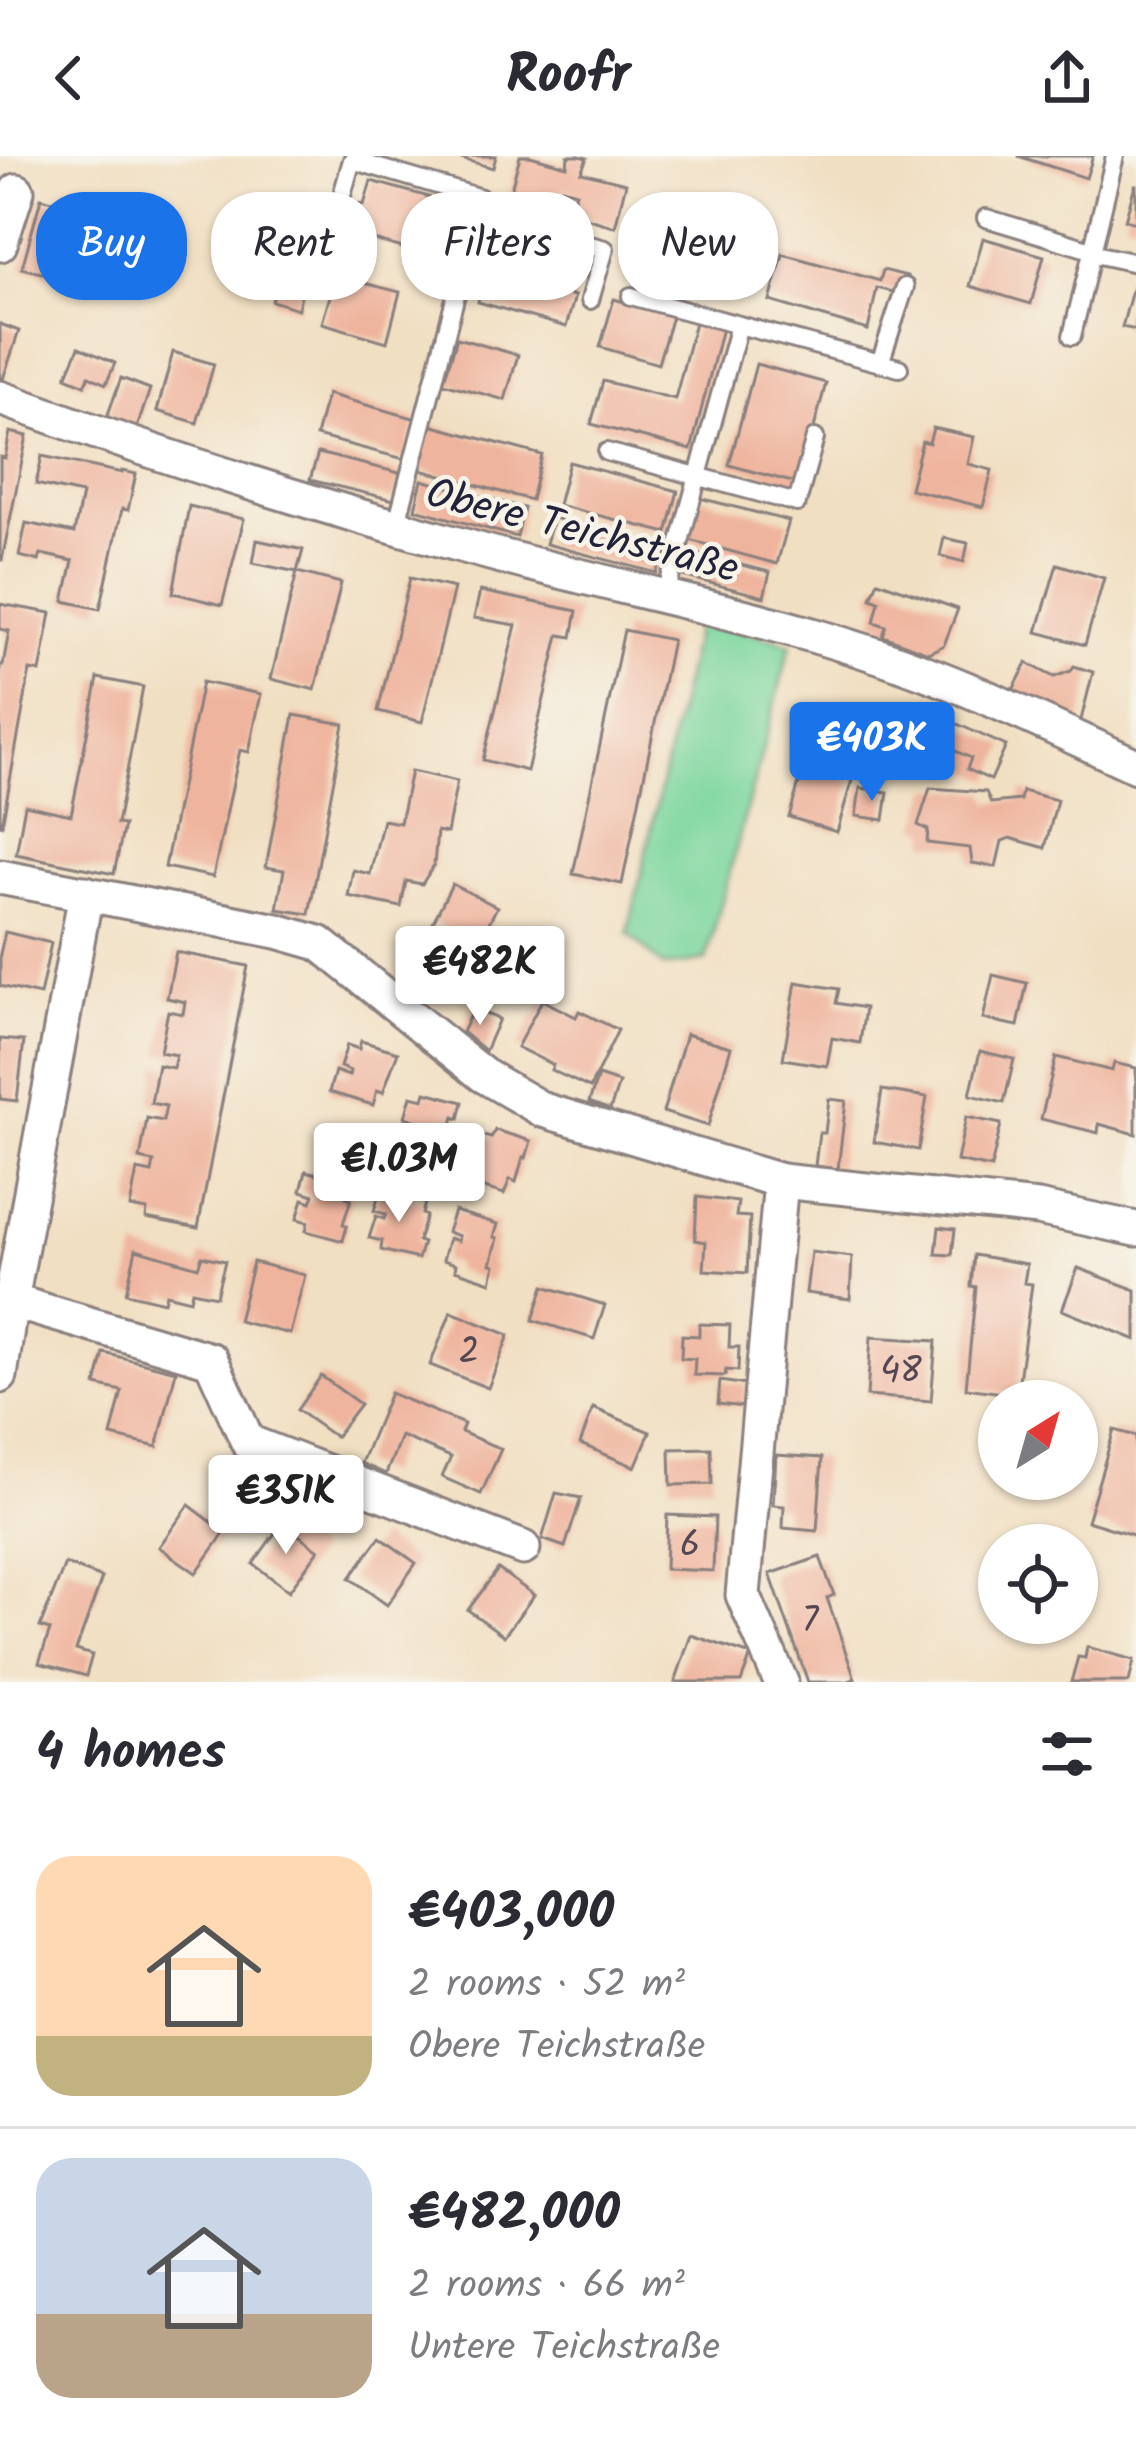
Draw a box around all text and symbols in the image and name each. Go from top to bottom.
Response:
text: Roofr [506,35,630,121]
icon: back [36,45,102,111]
icon: share [1034,45,1100,111]
chip: Buy [36,192,187,300]
chip: Rent [211,192,377,300]
chip: Filters [401,192,594,300]
chip: New [618,192,778,300]
street label: Obere Teichstraße [419,461,746,604]
pin: €403K [788,702,956,804]
text: €403K [817,710,927,772]
pin: €482K [396,926,564,1028]
text: €482K [422,934,538,996]
pin: €1.03M [301,1123,497,1225]
text: €1.03M [341,1131,457,1193]
house number: 2 [459,1325,479,1382]
house number: 48 [880,1344,922,1401]
north arrow [978,1380,1098,1500]
map controls [978,1380,1098,1644]
pin: €351K [202,1455,370,1557]
text: €351K [235,1463,337,1525]
house number: 6 [680,1518,700,1575]
button: locate [978,1524,1098,1644]
house number: 7 [802,1594,820,1651]
text: 4 homes [36,1714,226,1795]
icon: filters [1034,1721,1100,1787]
text: €403,000 [408,1874,614,1955]
icon: home [132,1904,276,2048]
text: 2 rooms · 52 m² [408,1955,685,2017]
text: Obere Teichstraße [408,2017,705,2079]
text: €482,000 [408,2175,620,2256]
icon: home [132,2206,276,2350]
text: 2 rooms · 66 m² [408,2256,685,2318]
text: Untere Teichstraße [408,2318,720,2380]

